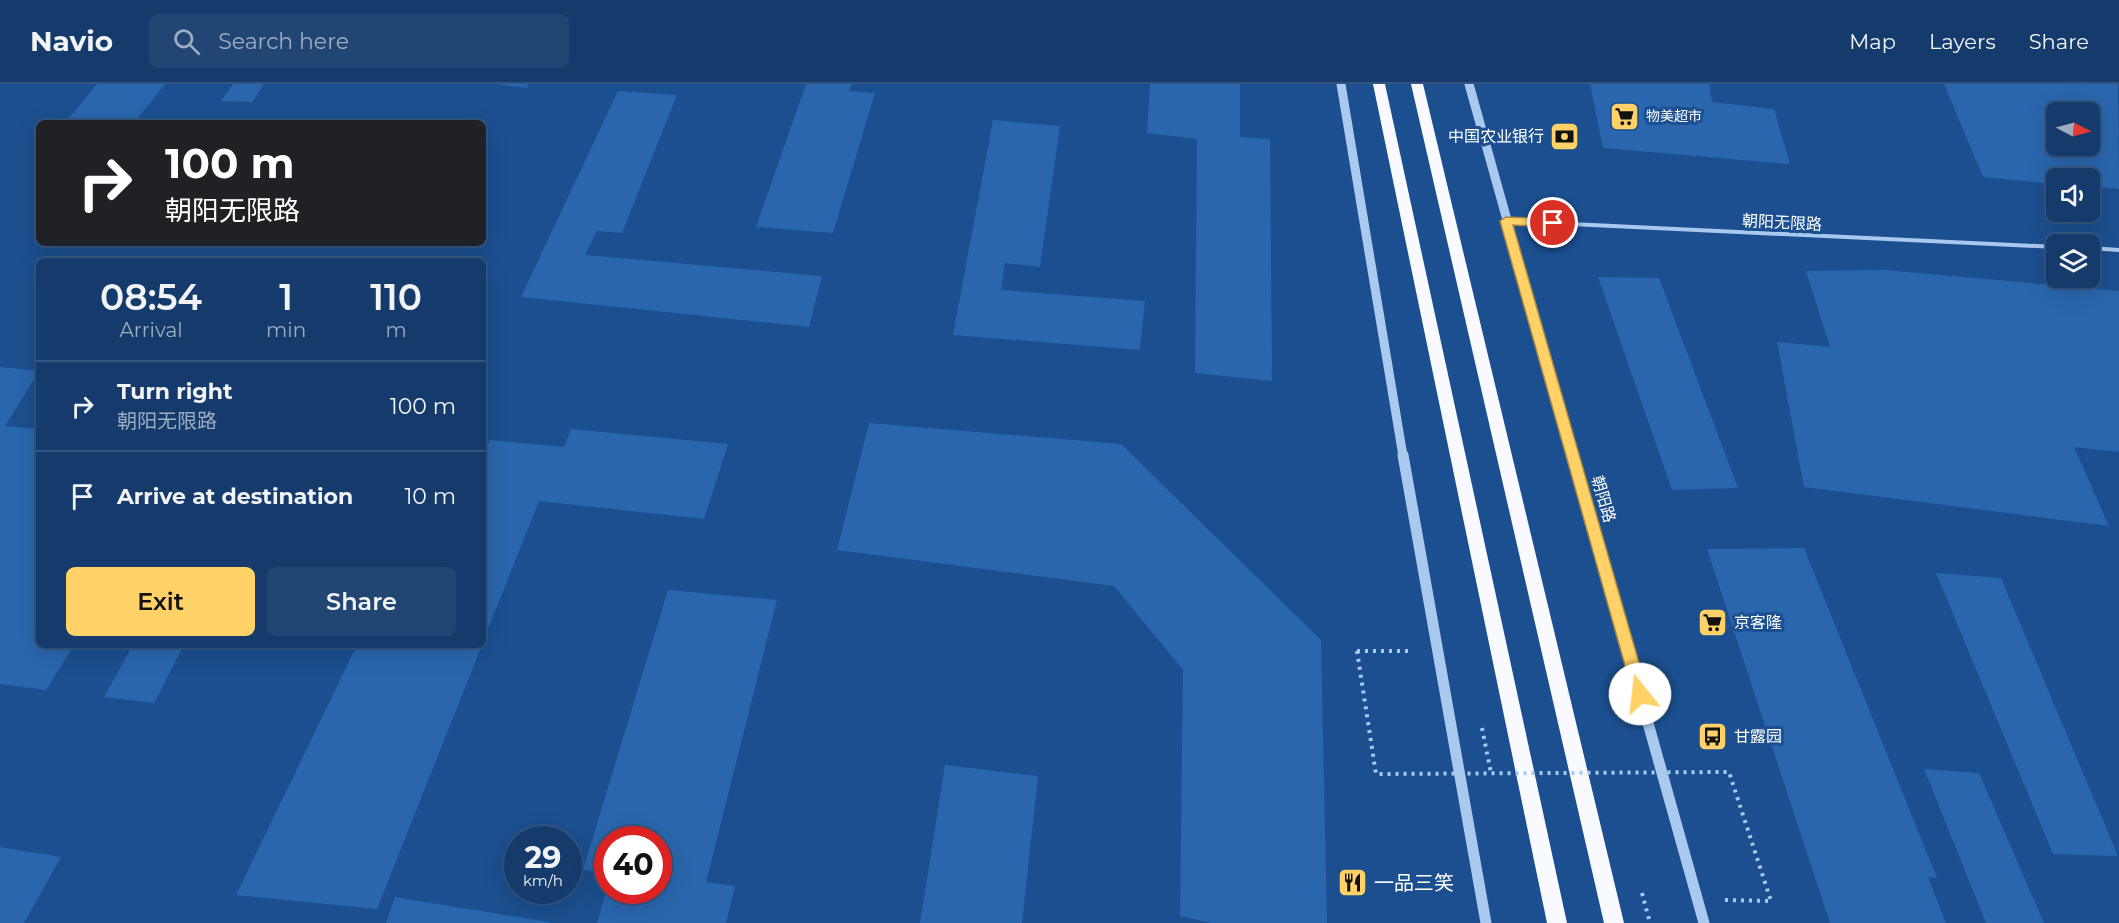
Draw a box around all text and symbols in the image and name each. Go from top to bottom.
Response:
search box [149,14,569,68]
text: Navio [30,24,113,58]
icon: search [170,25,203,58]
text: Search here [218,28,349,55]
text: Map [1849,29,1896,54]
text: Layers [1929,29,1996,54]
text: Share [2029,29,2089,54]
supermarket icon: 物美超市 [1609,100,1641,132]
north arrow [2046,102,2100,156]
map controls [2046,102,2100,288]
place label: 物美超市 [1646,107,1702,125]
bank icon: 中国农业银行 [1549,120,1581,152]
place label: 中国农业银行 [1448,127,1544,146]
text: 100 m [165,137,294,189]
icon: right [66,144,144,222]
button: sound [2046,168,2100,222]
text: 朝阳无限路 [165,194,300,227]
pin [1527,197,1578,248]
icon: arrive [1536,206,1569,239]
street label: 朝阳无限路 [1742,211,1822,234]
button: layers [2046,234,2100,288]
text: 08:54 [100,275,202,319]
text: 1 [279,275,293,319]
text: 110 [370,275,422,319]
text: Arrival [119,318,183,342]
text: min [266,318,306,342]
text: m [385,318,407,342]
text: Turn right [117,378,232,405]
icon: right [66,390,99,423]
text: 100 m [390,393,456,420]
text: 朝阳无限路 [117,409,217,433]
street label: 朝阳路 [1588,473,1619,525]
icon: arrive [66,480,99,513]
text: Arrive at destination [117,483,353,510]
text: 10 m [404,483,456,510]
button: Exit [66,567,255,636]
button: Share [267,567,456,636]
supermarket icon: 京客隆 [1697,606,1729,638]
place label: 京客隆 [1734,613,1782,632]
position arrow [1608,662,1672,726]
bus stop icon: 甘露园 [1697,720,1729,752]
place label: 甘露园 [1734,727,1782,746]
speed limit sign: 40 [594,826,672,904]
text: 29 [525,839,561,876]
restaurant icon: 一品三笑 [1337,867,1369,899]
text: km/h [523,871,563,890]
place label: 一品三笑 [1374,871,1454,895]

